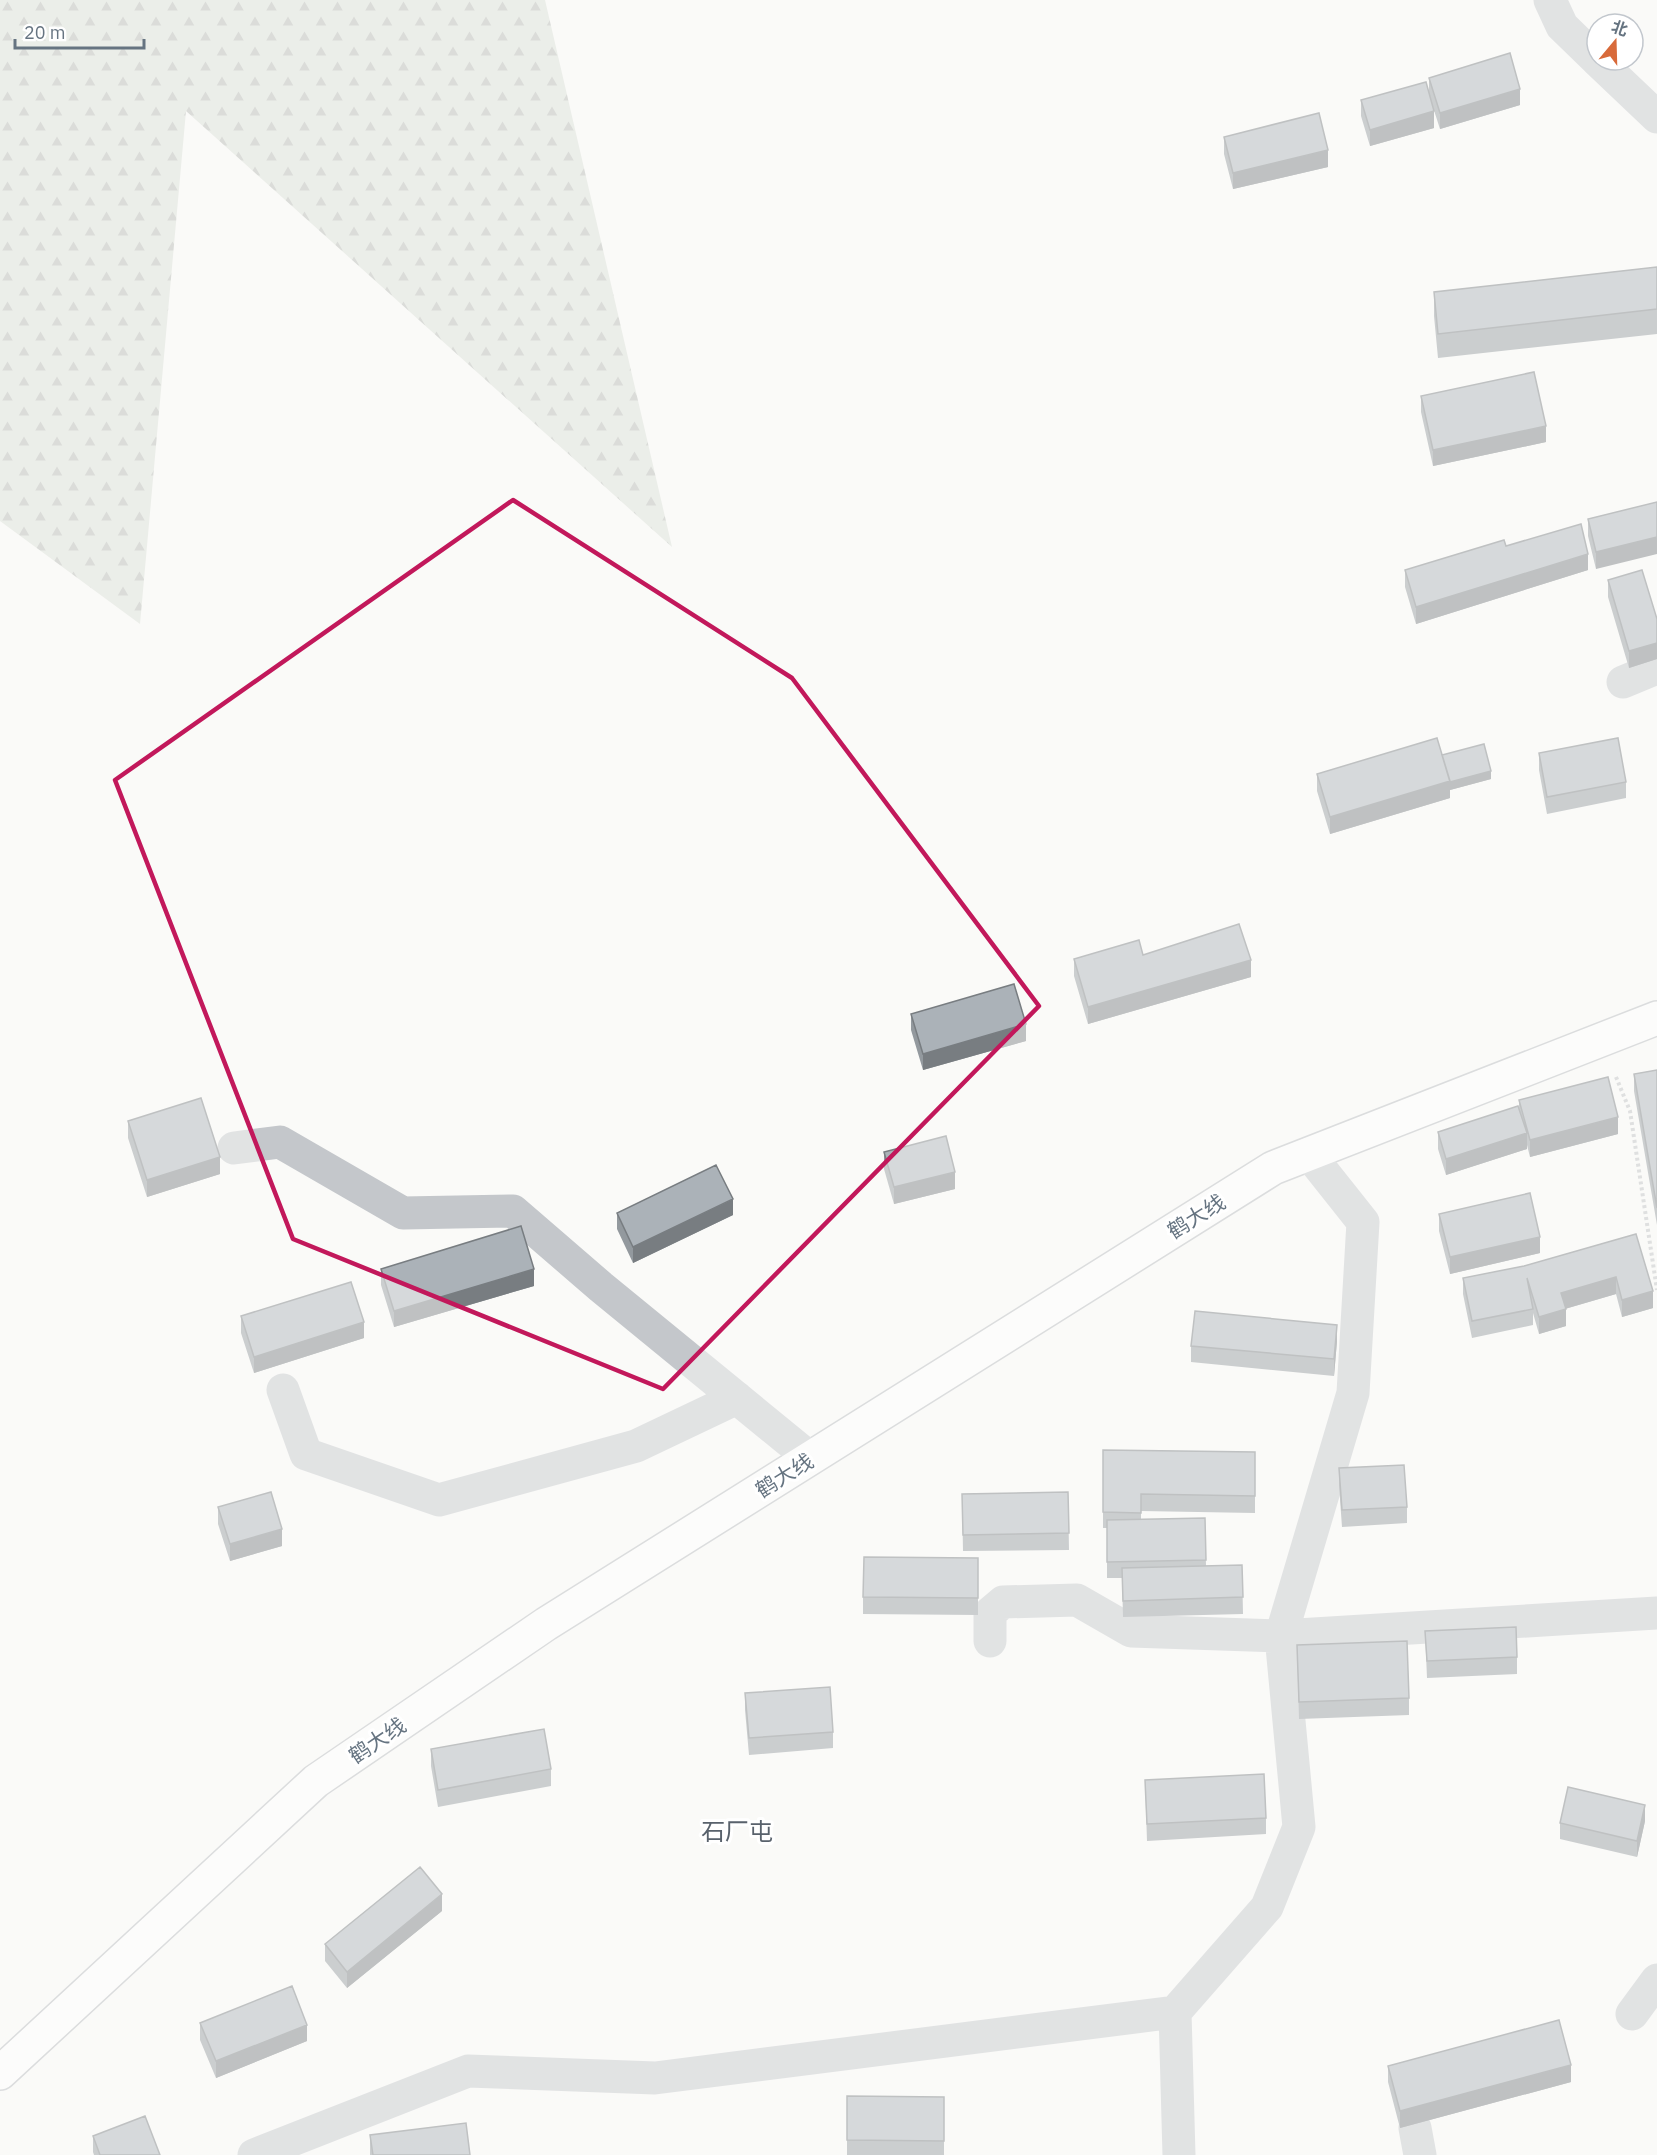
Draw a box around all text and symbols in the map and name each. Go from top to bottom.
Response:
scale bar [15,12,144,50]
north arrow [1585,12,1645,72]
text: 北 [1609,16,1631,40]
text: 20 m [24,21,66,44]
street label: 鹤大线 [1162,1187,1230,1245]
street label: 鹤大线 [750,1446,818,1504]
street label: 鹤大线 [343,1711,411,1769]
district label: 石厂屯 [701,1815,773,1847]

